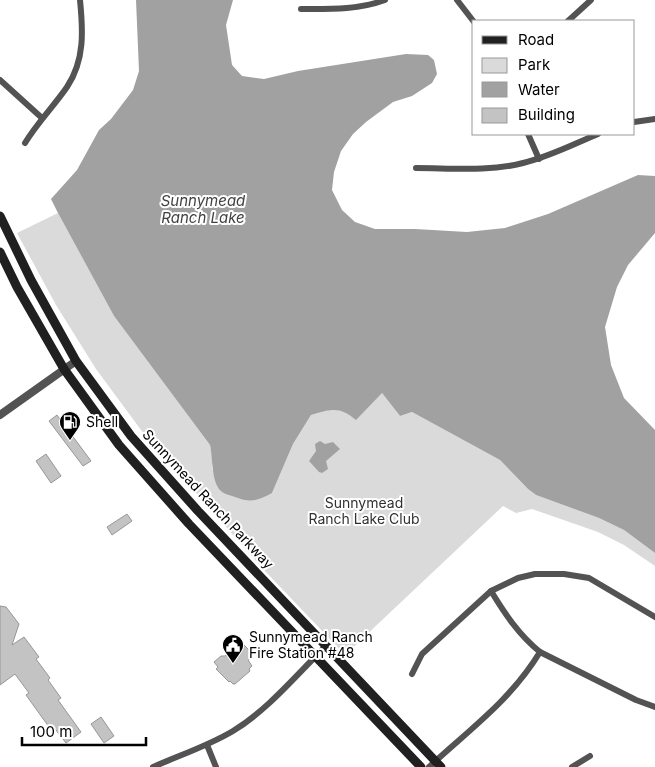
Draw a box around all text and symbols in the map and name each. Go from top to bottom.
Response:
legend [472,20,635,135]
text: Road [518,30,554,49]
text: Park [518,55,551,74]
text: Water [518,80,560,99]
text: Building [518,105,575,124]
water label: Sunnymead Ranch Lake [161,191,246,227]
fuel station icon: Shell [58,410,82,441]
place label: Shell [86,413,118,430]
street label: Sunnymead Ranch Parkway [139,425,278,572]
park label: Sunnymead Ranch Lake Club [308,494,420,527]
place label: Sunnymead Ranch Fire Station #48 [249,628,373,661]
public building icon: Sunnymead Ranch Fire Station #48 [221,633,245,664]
scale bar [22,714,146,746]
text: 100 m [30,722,72,741]

